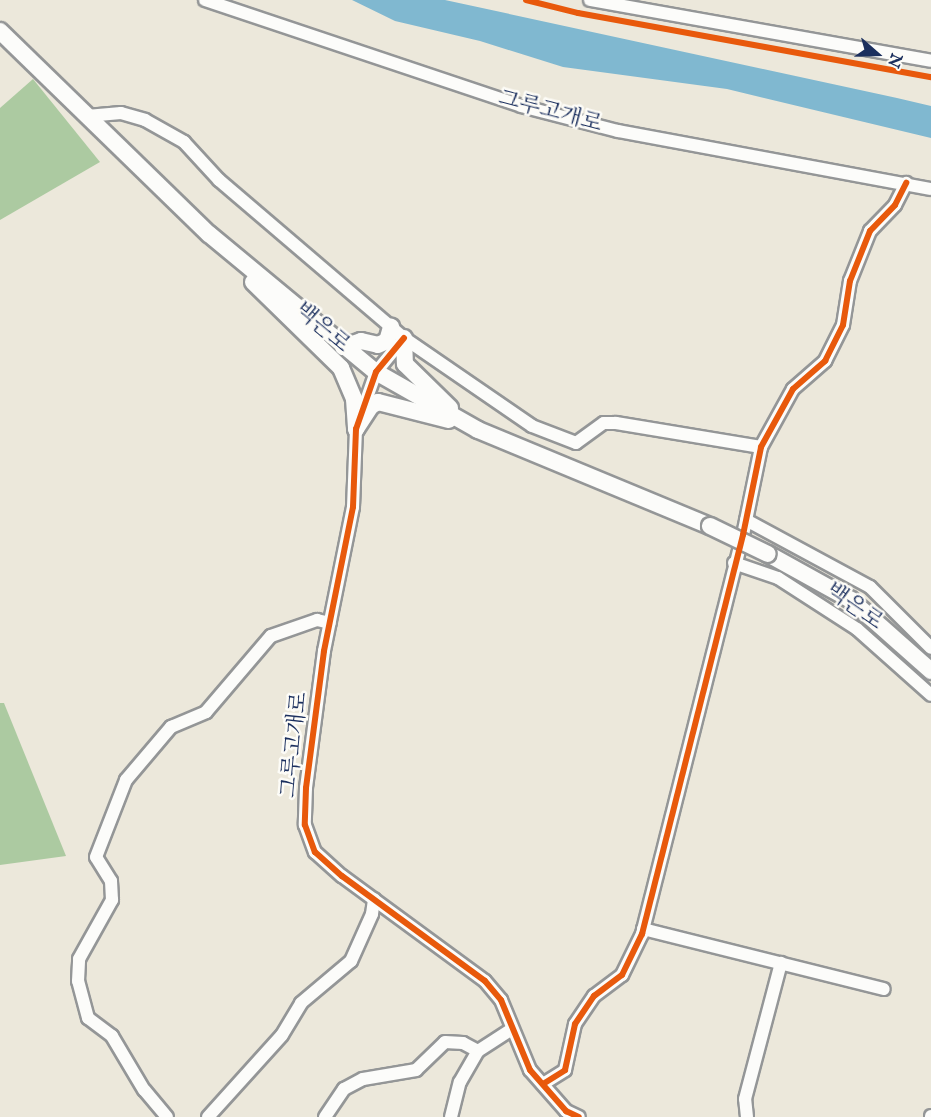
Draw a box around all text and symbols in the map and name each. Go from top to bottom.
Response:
north arrow [847,24,907,84]
text: N [882,50,906,70]
street label: 그루고개로 [495,85,605,139]
street label: 백은로 [289,297,355,359]
street label: 백은로 [820,578,888,636]
street label: 그루고개로 [276,691,314,799]

